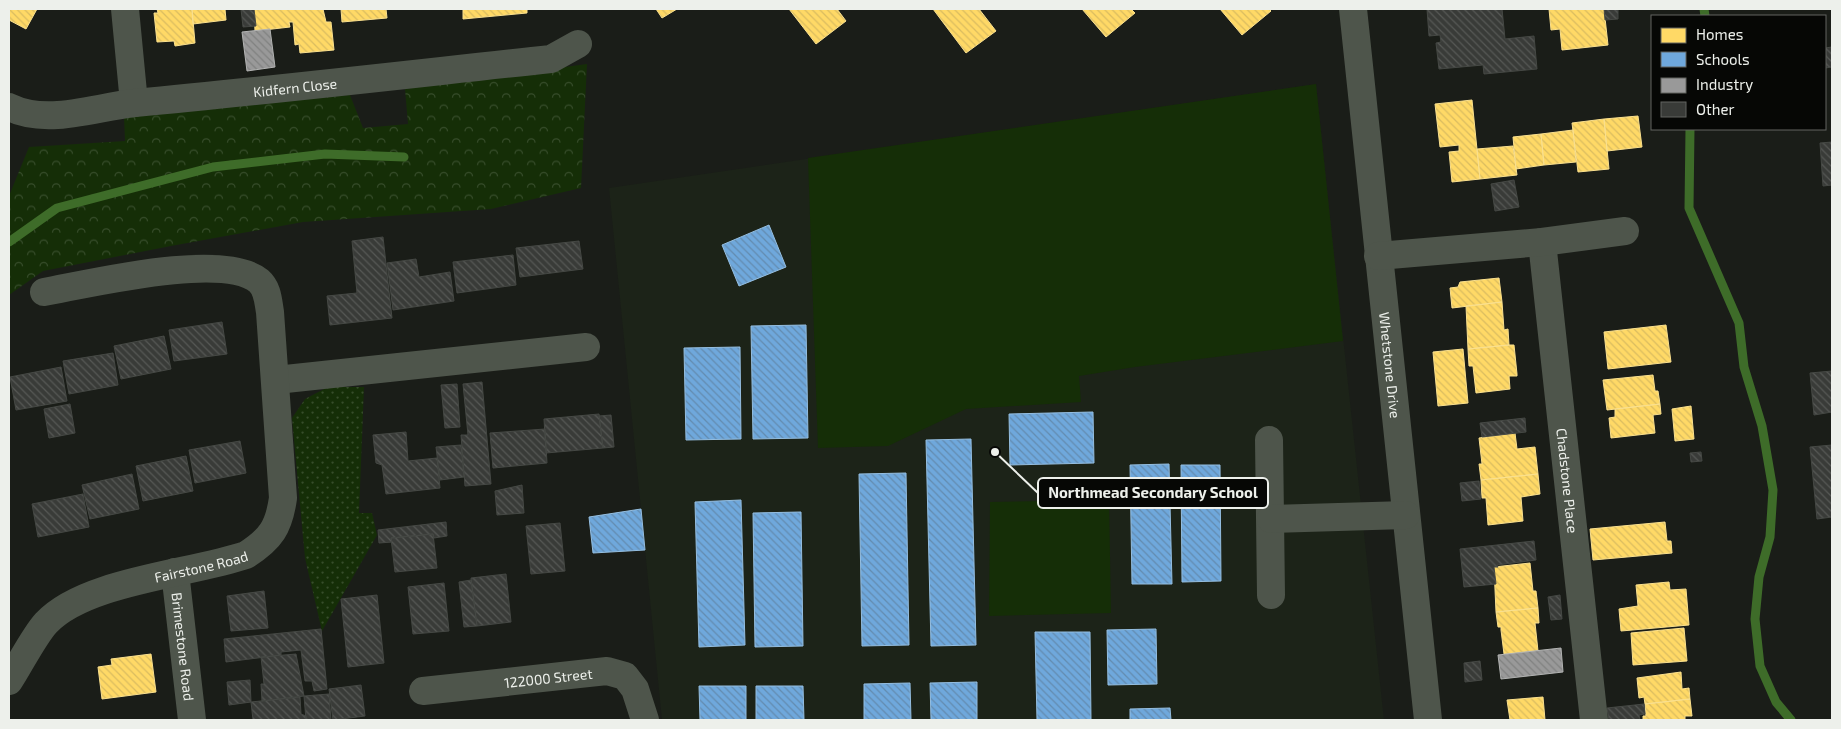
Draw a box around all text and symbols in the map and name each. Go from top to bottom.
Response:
legend [1651,15,1826,130]
text: Homes [1696,25,1743,43]
text: Schools [1696,50,1750,68]
street label: Kidfern Close [252,74,338,100]
text: Industry [1696,75,1753,93]
text: Other [1696,100,1735,118]
street label: Whetstone Drive [1377,311,1405,419]
street label: Chadstone Place [1554,427,1582,534]
callout: Northmead Secondary School [1038,478,1268,508]
text: Northmead Secondary School [1048,483,1258,502]
street label: Fairstone Road [153,546,250,585]
street label: Brimestone Road [169,591,198,702]
street label: 122000 Street [503,664,593,691]

